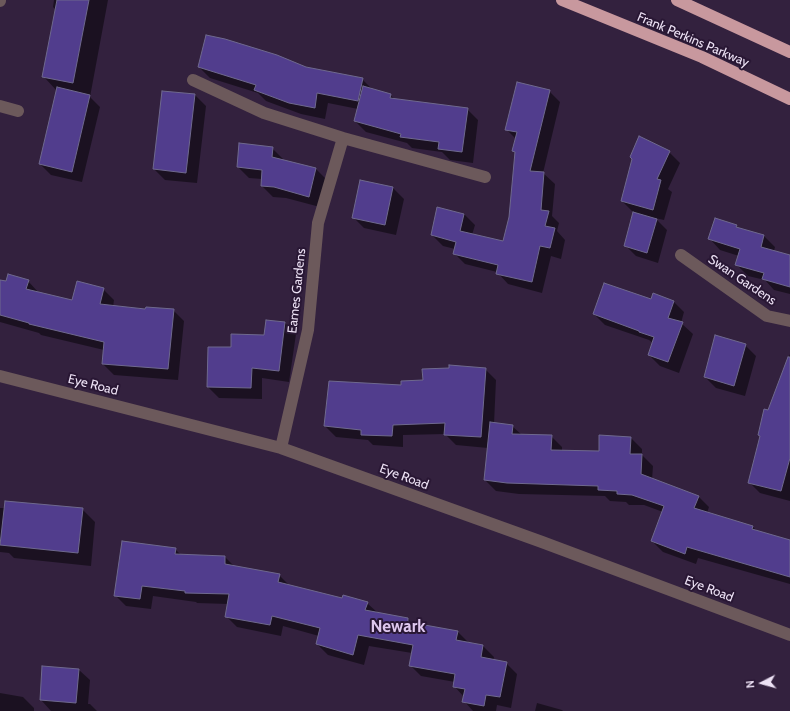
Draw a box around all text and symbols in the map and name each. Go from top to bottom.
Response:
street label: Frank Perkins Parkway [635,9,751,71]
street label: Eames Gardens [285,248,309,334]
street label: Swan Gardens [705,252,779,308]
street label: Eye Road [66,371,120,399]
street label: Eye Road [377,461,431,493]
street label: Eye Road [682,573,736,605]
district label: Newark [370,617,426,637]
north arrow [742,663,782,703]
text: N [743,680,757,689]

